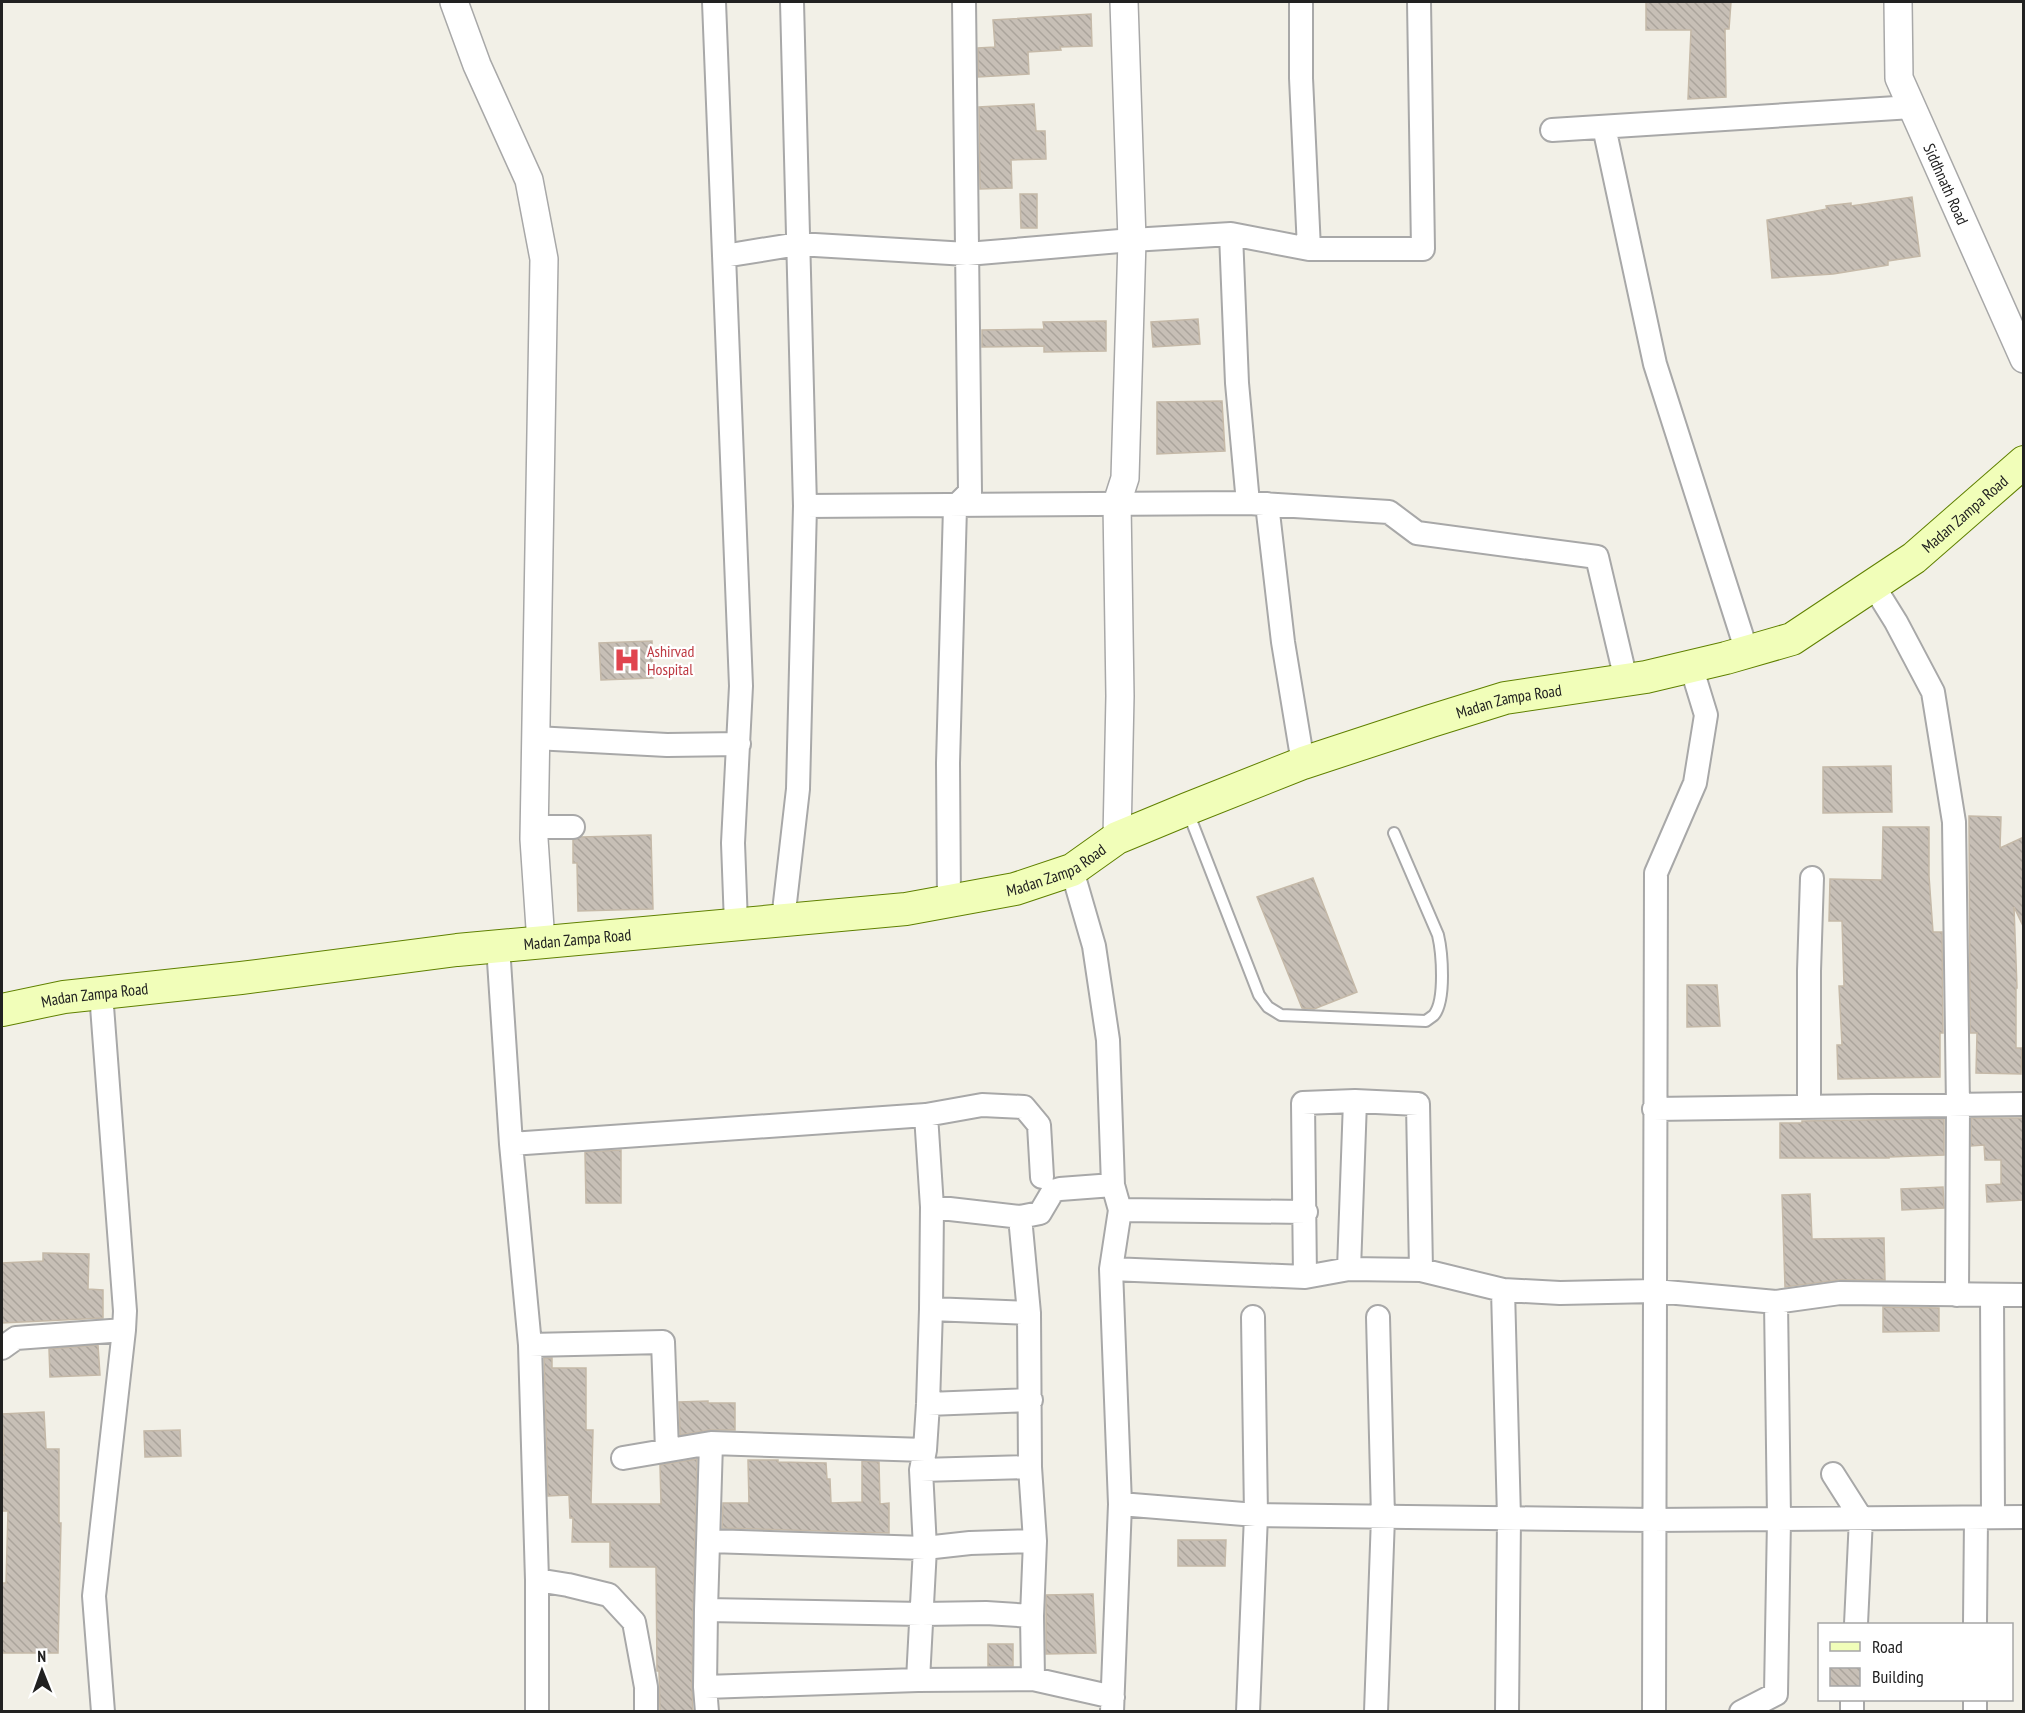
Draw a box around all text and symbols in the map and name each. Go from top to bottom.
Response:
street label: Siddhnath Road [1919,140,1973,228]
street label: Madan Zampa Road [1917,471,2012,557]
place label: Ashirvad Hospital [647,641,694,679]
hospital icon: Ashirvad Hospital [612,645,642,675]
street label: Madan Zampa Road [1453,680,1563,723]
street label: Madan Zampa Road [1005,839,1110,900]
street label: Madan Zampa Road [523,924,632,954]
street label: Madan Zampa Road [39,978,149,1012]
legend [1818,1623,2013,1701]
text: Road [1872,1635,1903,1658]
north arrow [12,1641,72,1701]
text: N [37,1646,46,1666]
text: Building [1872,1665,1924,1688]

